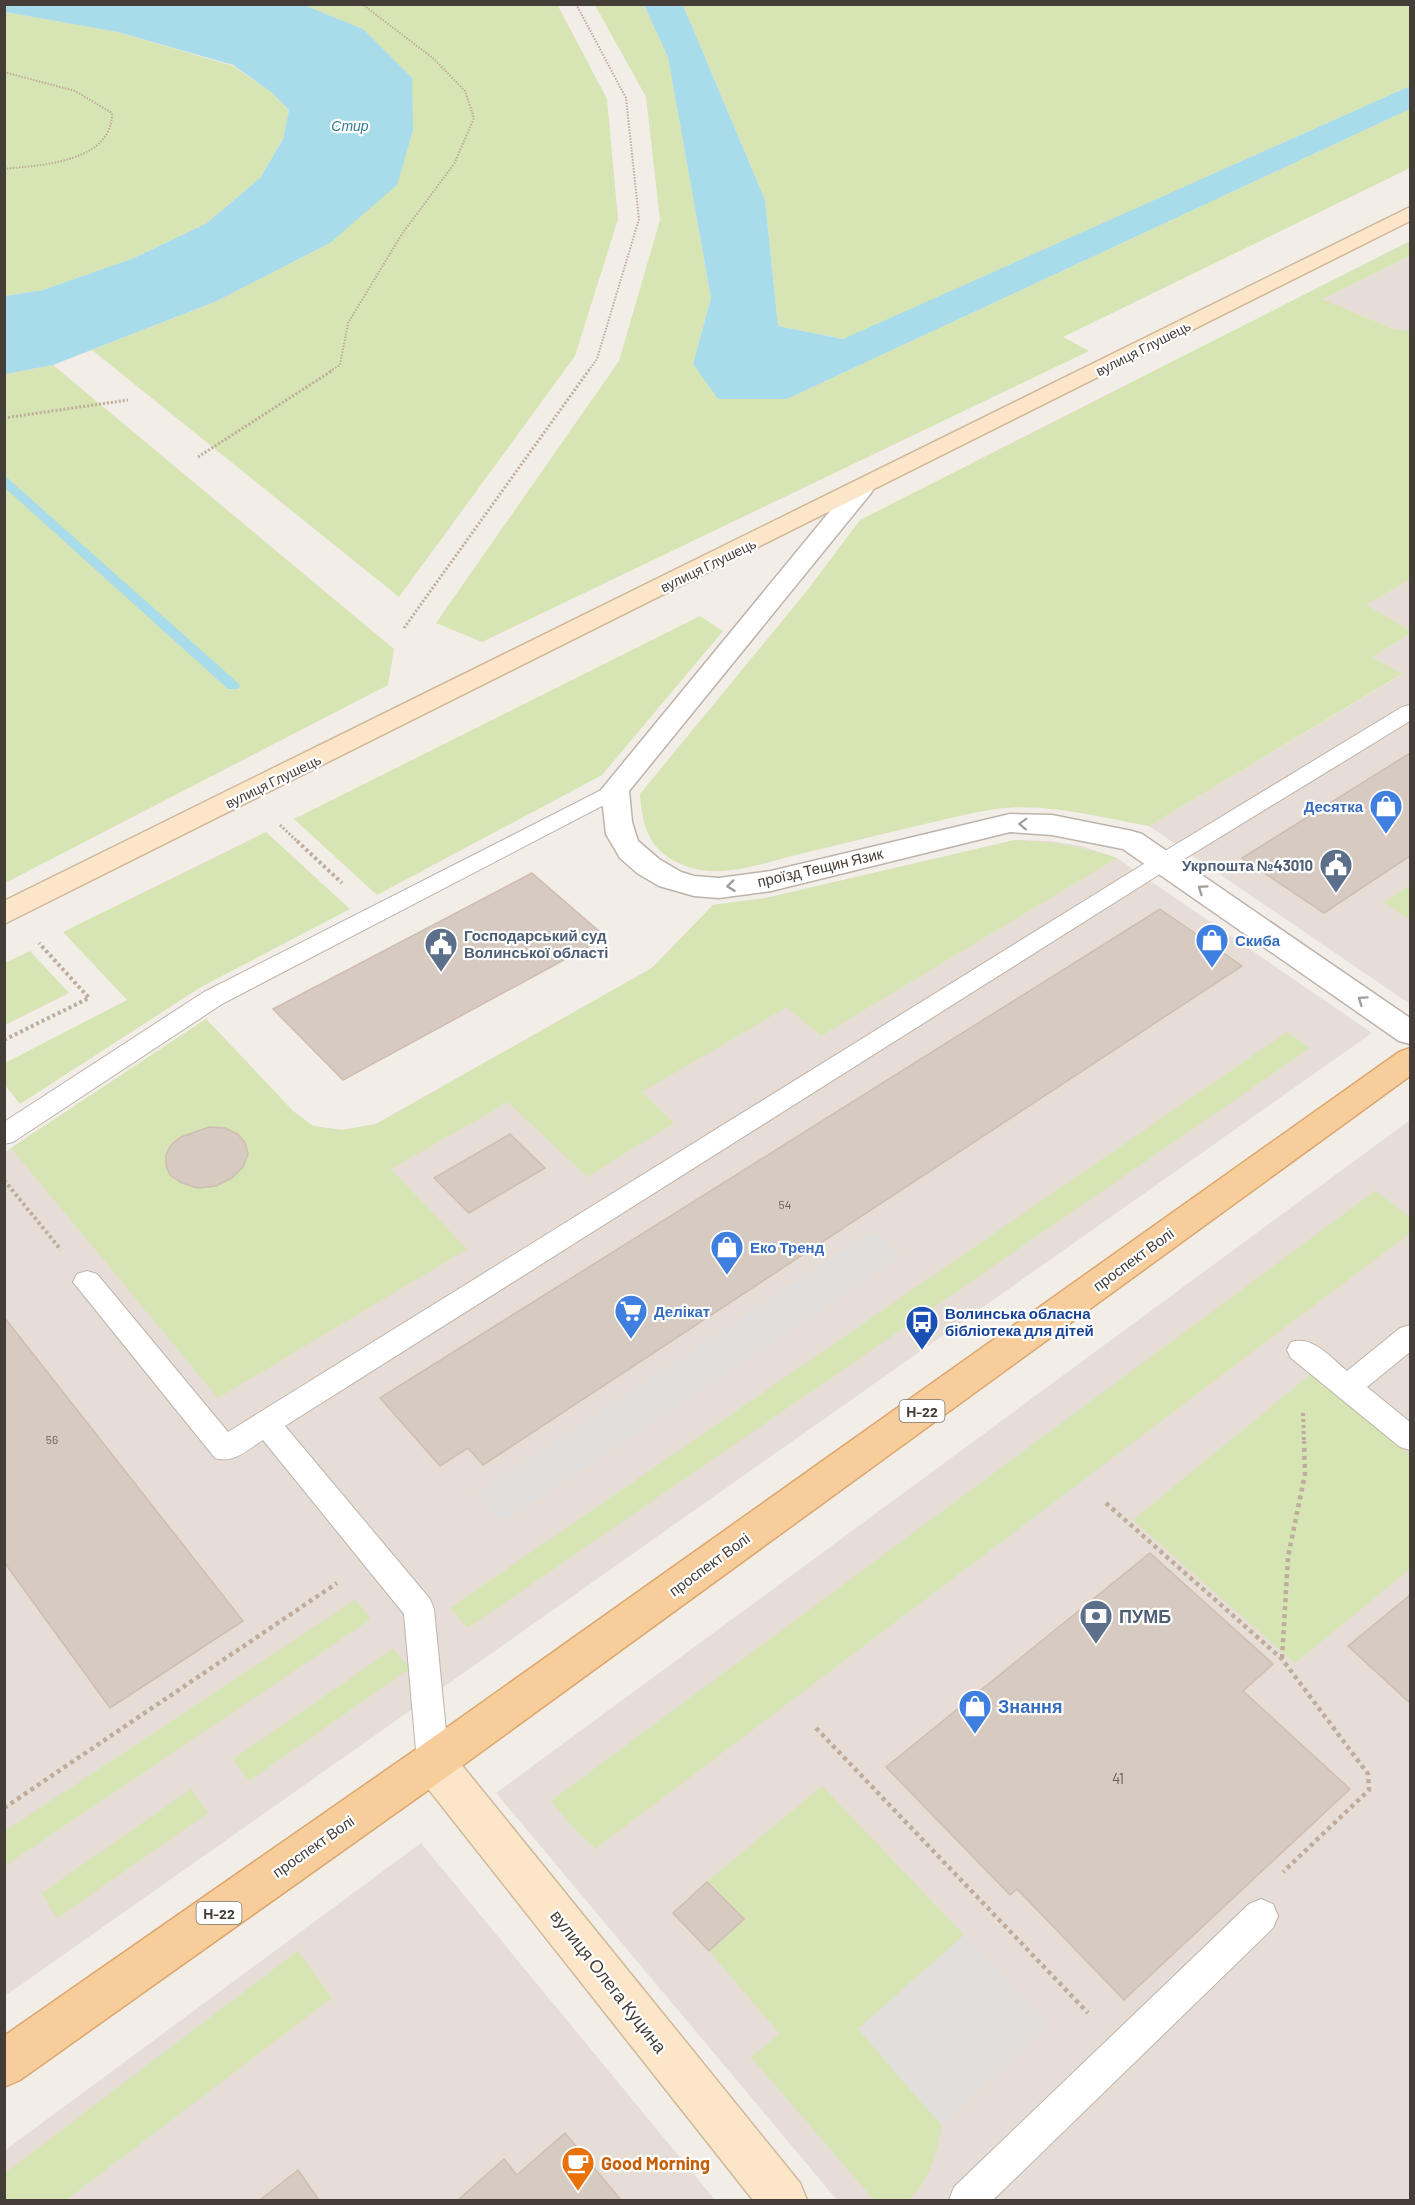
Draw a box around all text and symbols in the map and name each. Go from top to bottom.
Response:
water label: Стир [331,117,369,134]
street label: вулиця Глушець [1093,317,1193,379]
street label: вулиця Глушець [657,534,759,596]
street label: вулиця Глушець [222,750,324,812]
shop icon: Десятка [1368,788,1404,835]
place label: Десятка [1304,797,1364,815]
one-way arrow [1019,817,1028,830]
street label: проїзд Тещин Язик [755,844,885,890]
public building icon: Укрпошта №43010 [1318,847,1354,894]
place label: Укрпошта №43010 [1182,856,1313,874]
one-way arrow [726,879,735,892]
one-way arrow [1198,885,1209,896]
shop icon: Скиба [1194,922,1230,969]
public building icon: Господарський суд Волинської області [423,926,459,973]
place label: Господарський суд Волинської області [464,926,608,961]
place label: Скиба [1235,931,1281,949]
one-way arrow [1358,996,1369,1007]
house number: 54 [779,1197,791,1211]
street label: проспект Волі [1089,1224,1177,1294]
shop icon: Еко Тренд [709,1229,745,1276]
place label: Еко Тренд [750,1238,825,1256]
supermarket icon: Делікат [613,1293,649,1340]
place label: Делікат [654,1302,710,1320]
bus stop icon: Волинська обласна бібліотека для дітей [904,1304,940,1351]
place label: Волинська обласна бібліотека для дітей [945,1304,1094,1339]
road number: Н-22 [900,1400,944,1422]
house number: 56 [46,1432,58,1446]
street label: проспект Волі [665,1529,753,1599]
bank icon: ПУМБ [1078,1598,1114,1645]
place label: ПУМБ [1119,1605,1171,1627]
shop icon: Знання [957,1688,993,1735]
place label: Знання [998,1695,1062,1717]
house number: 41 [1112,1769,1124,1787]
street label: проспект Волі [269,1811,357,1881]
road number: Н-22 [196,1902,242,1924]
street label: вулиця Олега Куцина [546,1905,672,2058]
cafe icon: Good Morning [560,2145,596,2192]
place label: Good Morning [601,2152,710,2174]

